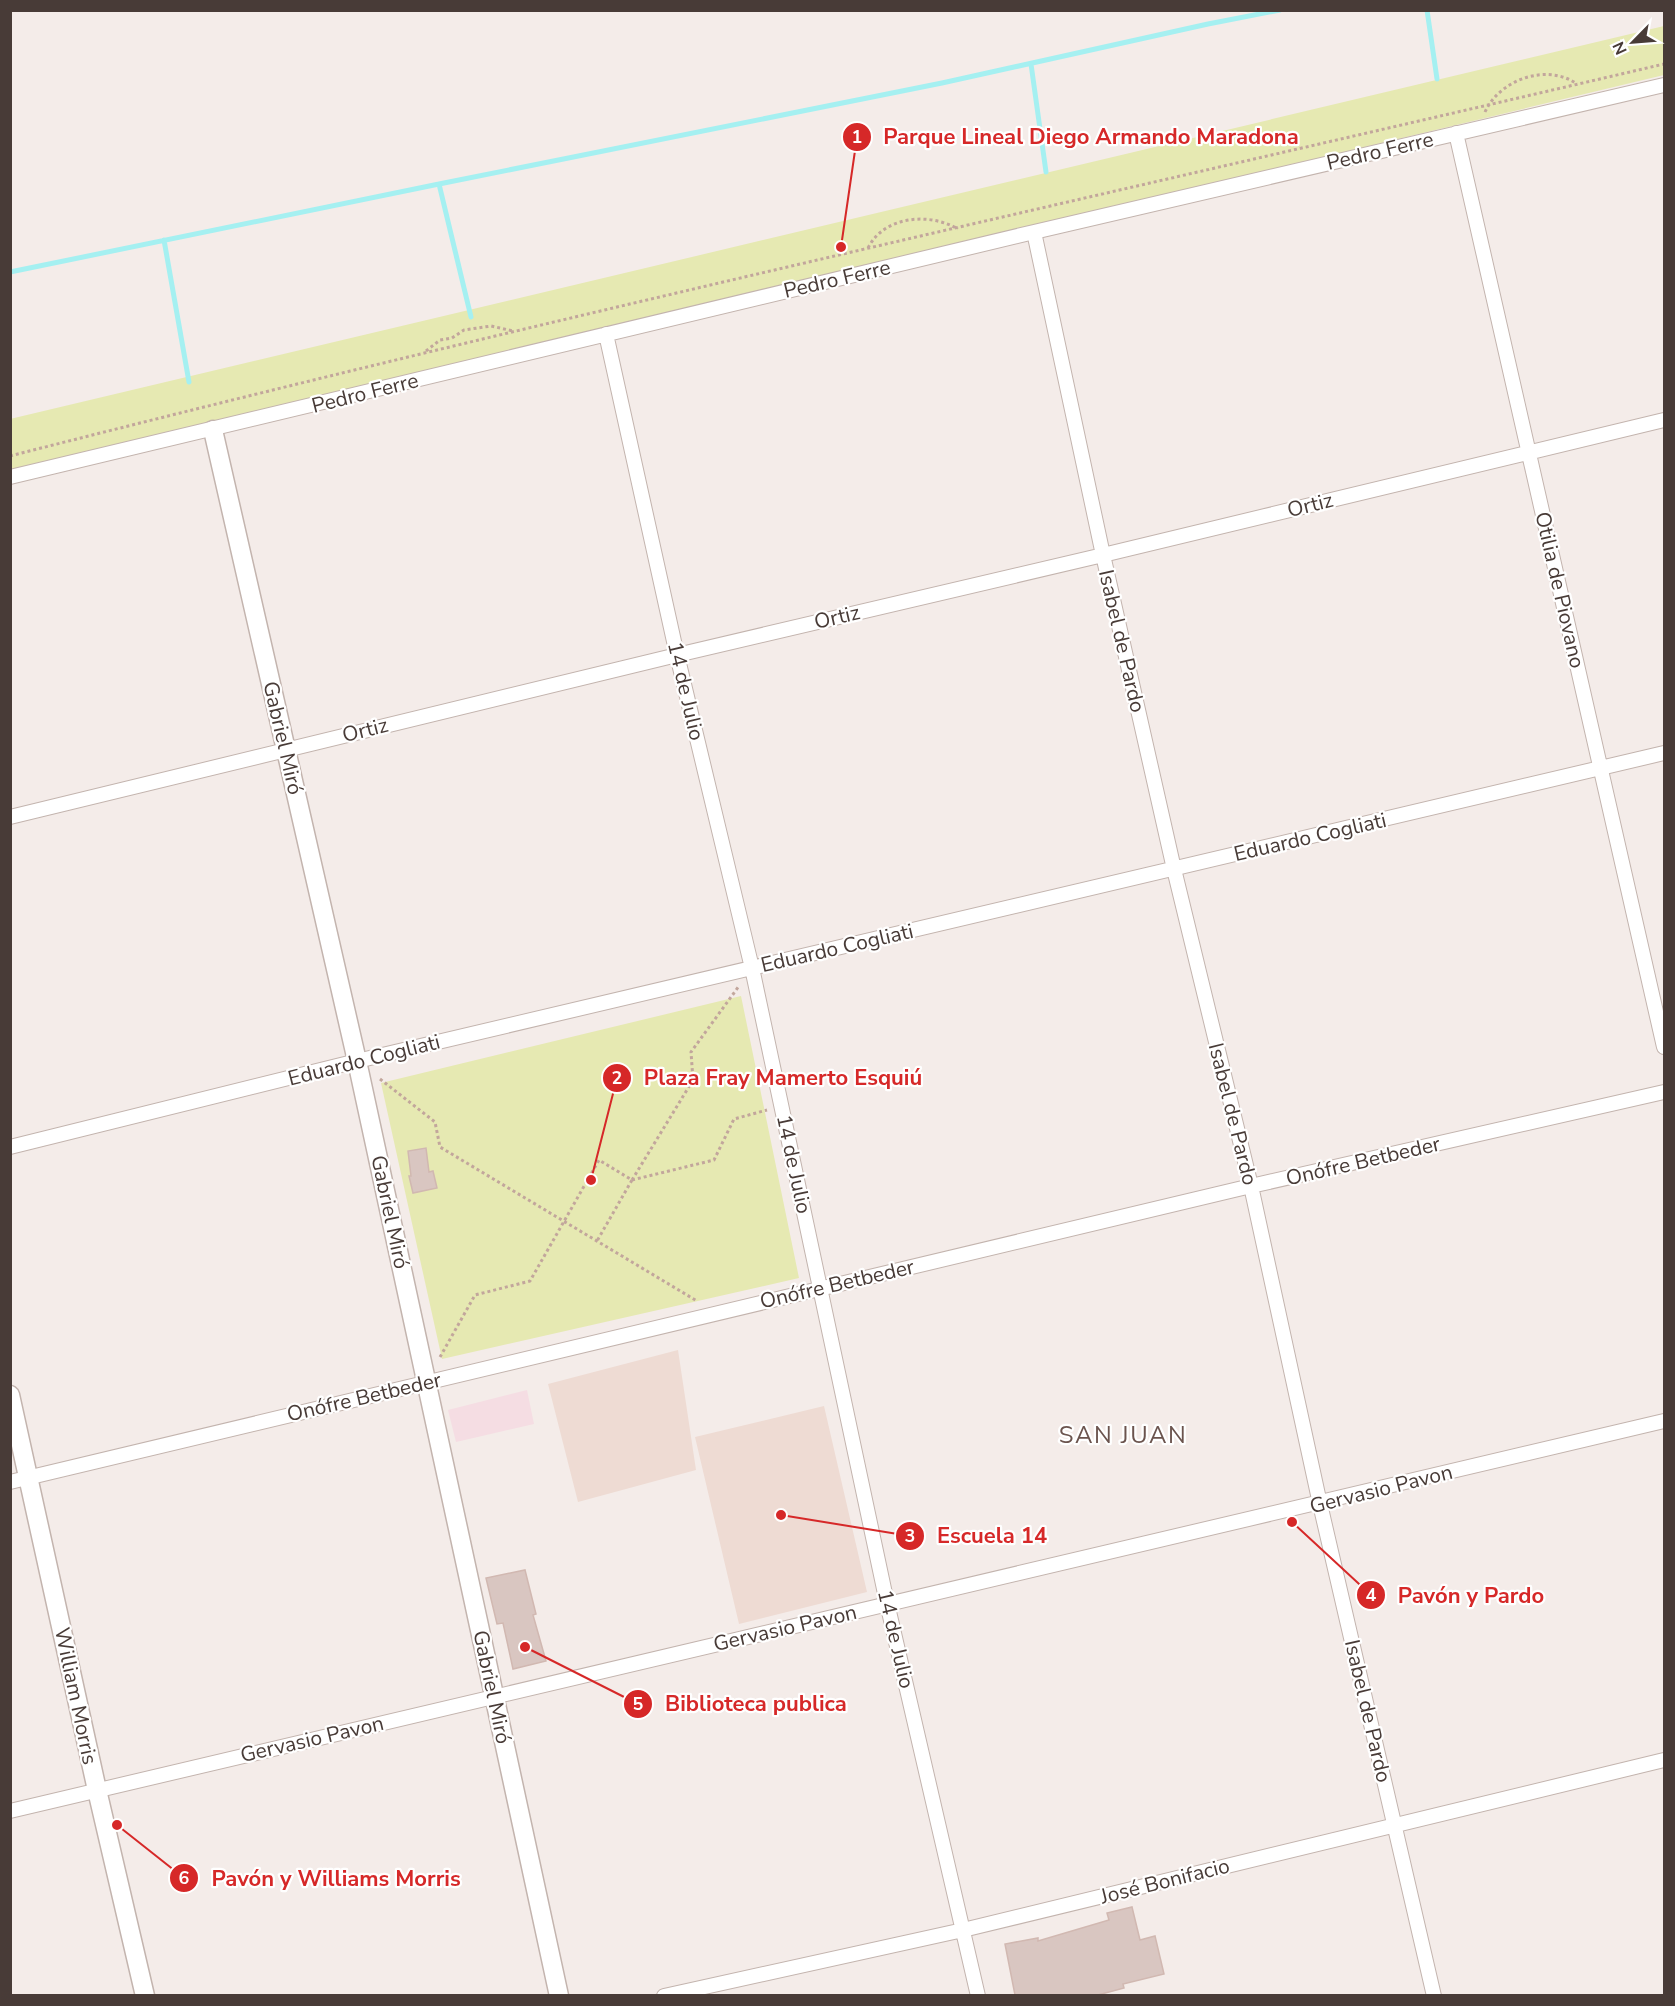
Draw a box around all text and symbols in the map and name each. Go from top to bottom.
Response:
north arrow [1603,12,1663,72]
text: N [1608,38,1633,58]
callout: Parque Lineal Diego Armando Maradona [842,117,1311,157]
text: Parque Lineal Diego Armando Maradona [883,122,1299,152]
text: 1 [852,125,862,149]
street label: Pedro Ferre [1324,125,1436,177]
street label: Pedro Ferre [781,253,893,305]
street label: Pedro Ferre [309,366,421,420]
street label: Ortiz [1284,486,1336,524]
street label: Otilia de Piovano [1528,509,1592,671]
street label: Isabel de Pardo [1092,567,1152,715]
street label: Ortiz [811,598,863,636]
street label: 14 de Julio [661,639,711,743]
street label: Gabriel Miró [256,678,310,798]
street label: Ortiz [339,711,391,749]
street label: Eduardo Cogliati [1231,806,1389,868]
street label: Eduardo Cogliati [758,917,916,979]
street label: Eduardo Cogliati [285,1028,443,1092]
street label: Isabel de Pardo [1202,1040,1264,1188]
callout: Plaza Fray Mamerto Esquiú [602,1058,934,1098]
text: Plaza Fray Mamerto Esquiú [644,1063,922,1093]
text: 2 [612,1066,622,1090]
street label: 14 de Julio [770,1112,818,1216]
street label: Onófre Betbeder [1283,1130,1443,1192]
street label: Gabriel Miró [364,1153,416,1271]
street label: Onófre Betbeder [757,1253,917,1315]
street label: Onófre Betbeder [284,1366,444,1428]
district label: SAN JUAN [1059,1419,1187,1451]
street label: Gervasio Pavon [1307,1458,1455,1520]
callout: Escuela 14 [895,1516,1059,1556]
text: Escuela 14 [937,1521,1047,1551]
text: 3 [905,1524,915,1548]
callout: Pavón y Pardo [1356,1575,1556,1615]
text: Pavón y Pardo [1398,1581,1544,1611]
text: 4 [1366,1583,1377,1607]
street label: 14 de Julio [871,1587,921,1691]
street label: Gervasio Pavon [711,1598,859,1658]
street label: William Morris [48,1625,104,1767]
street label: Gabriel Miró [466,1628,518,1746]
street label: Isabel de Pardo [1338,1637,1398,1785]
callout: Biblioteca publica [623,1684,859,1724]
text: Biblioteca publica [665,1689,847,1719]
text: 5 [633,1692,644,1716]
street label: Gervasio Pavon [238,1709,386,1769]
street label: José Bonifacio [1097,1851,1232,1911]
callout: Pavón y Williams Morris [169,1858,473,1898]
text: Pavón y Williams Morris [211,1864,461,1894]
text: 6 [179,1866,190,1890]

